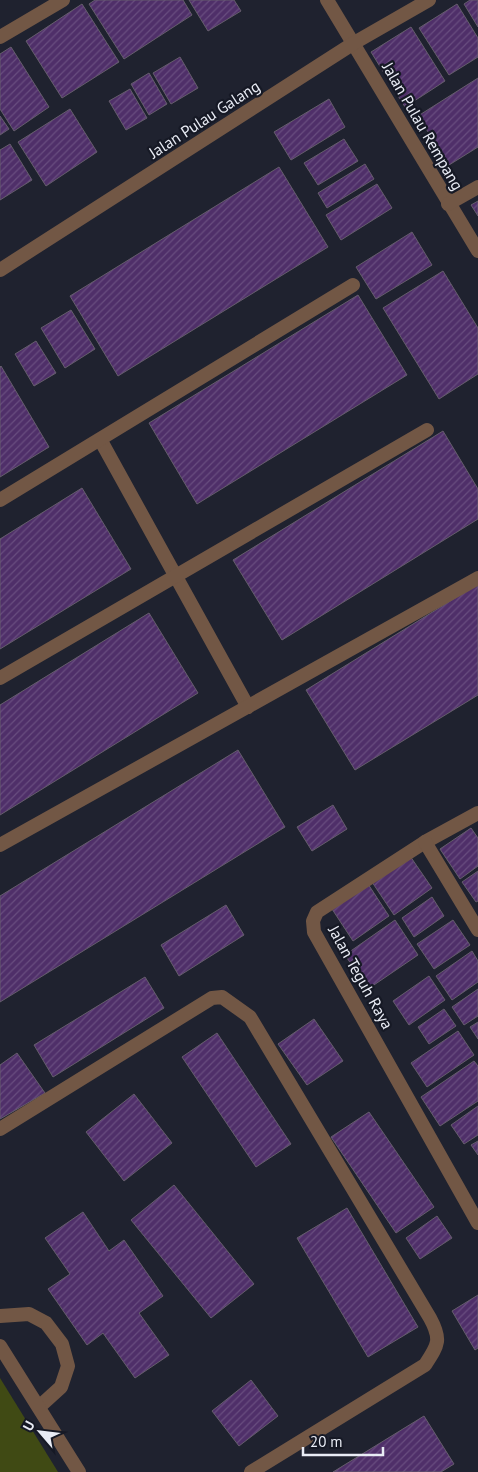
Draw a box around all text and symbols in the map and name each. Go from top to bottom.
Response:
street label: Jalan Pulau Rempang [378,58,468,194]
street label: Jalan Pulau Galang [144,76,263,163]
street label: Jalan Teguh Raya [324,921,398,1032]
north arrow [15,1407,65,1457]
text: U [19,1418,39,1434]
scale bar [303,1424,383,1456]
text: 20 m [310,1432,343,1451]

